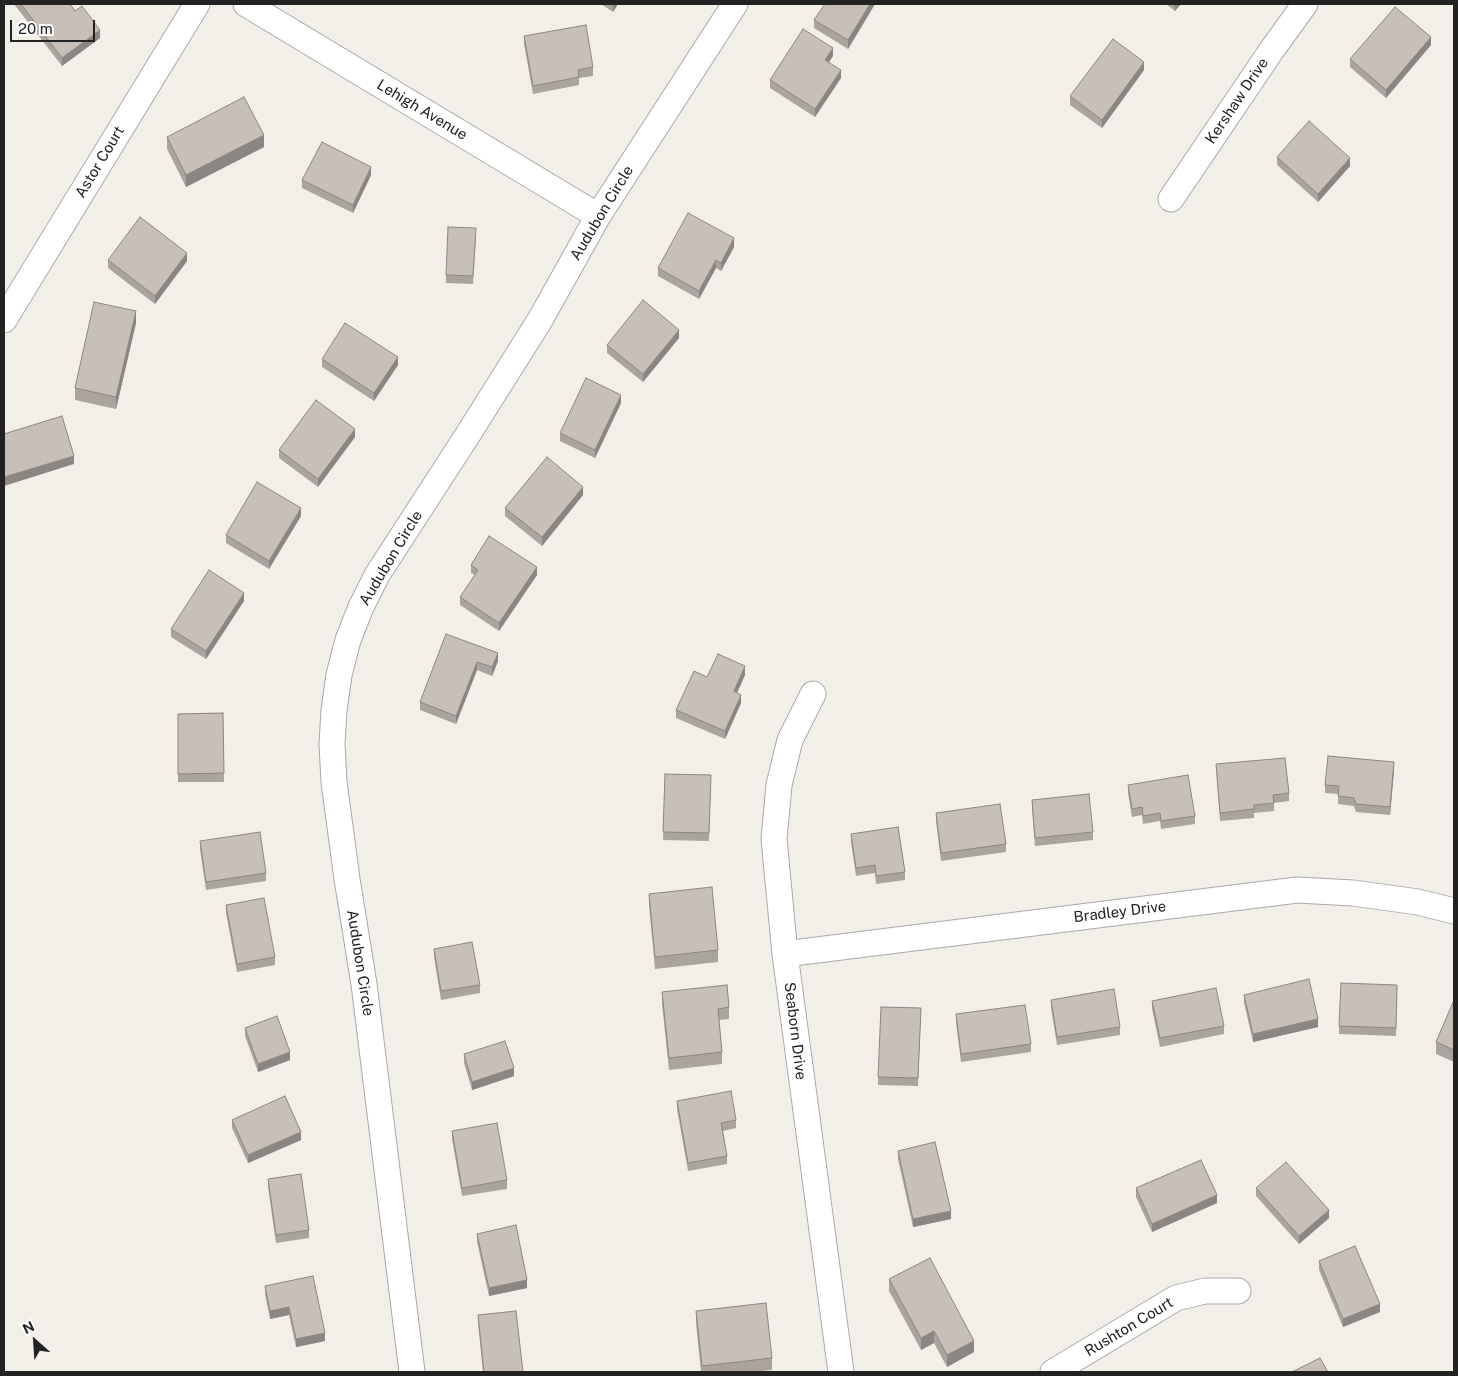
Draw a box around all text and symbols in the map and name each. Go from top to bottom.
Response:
scale bar [12,10,98,42]
text: 20 m [18,20,53,37]
street label: Kershaw Drive [1202,55,1272,147]
street label: Lehigh Avenue [374,76,470,144]
street label: Astor Court [72,123,128,201]
street label: Audubon Circle [567,162,637,264]
street label: Audubon Circle [356,507,426,609]
street label: Bradley Drive [1073,897,1167,927]
street label: Audubon Circle [343,909,377,1017]
street label: Seaborn Drive [780,981,810,1081]
street label: Rushton Court [1081,1294,1177,1360]
north arrow [10,1316,60,1366]
text: N [20,1318,37,1337]

